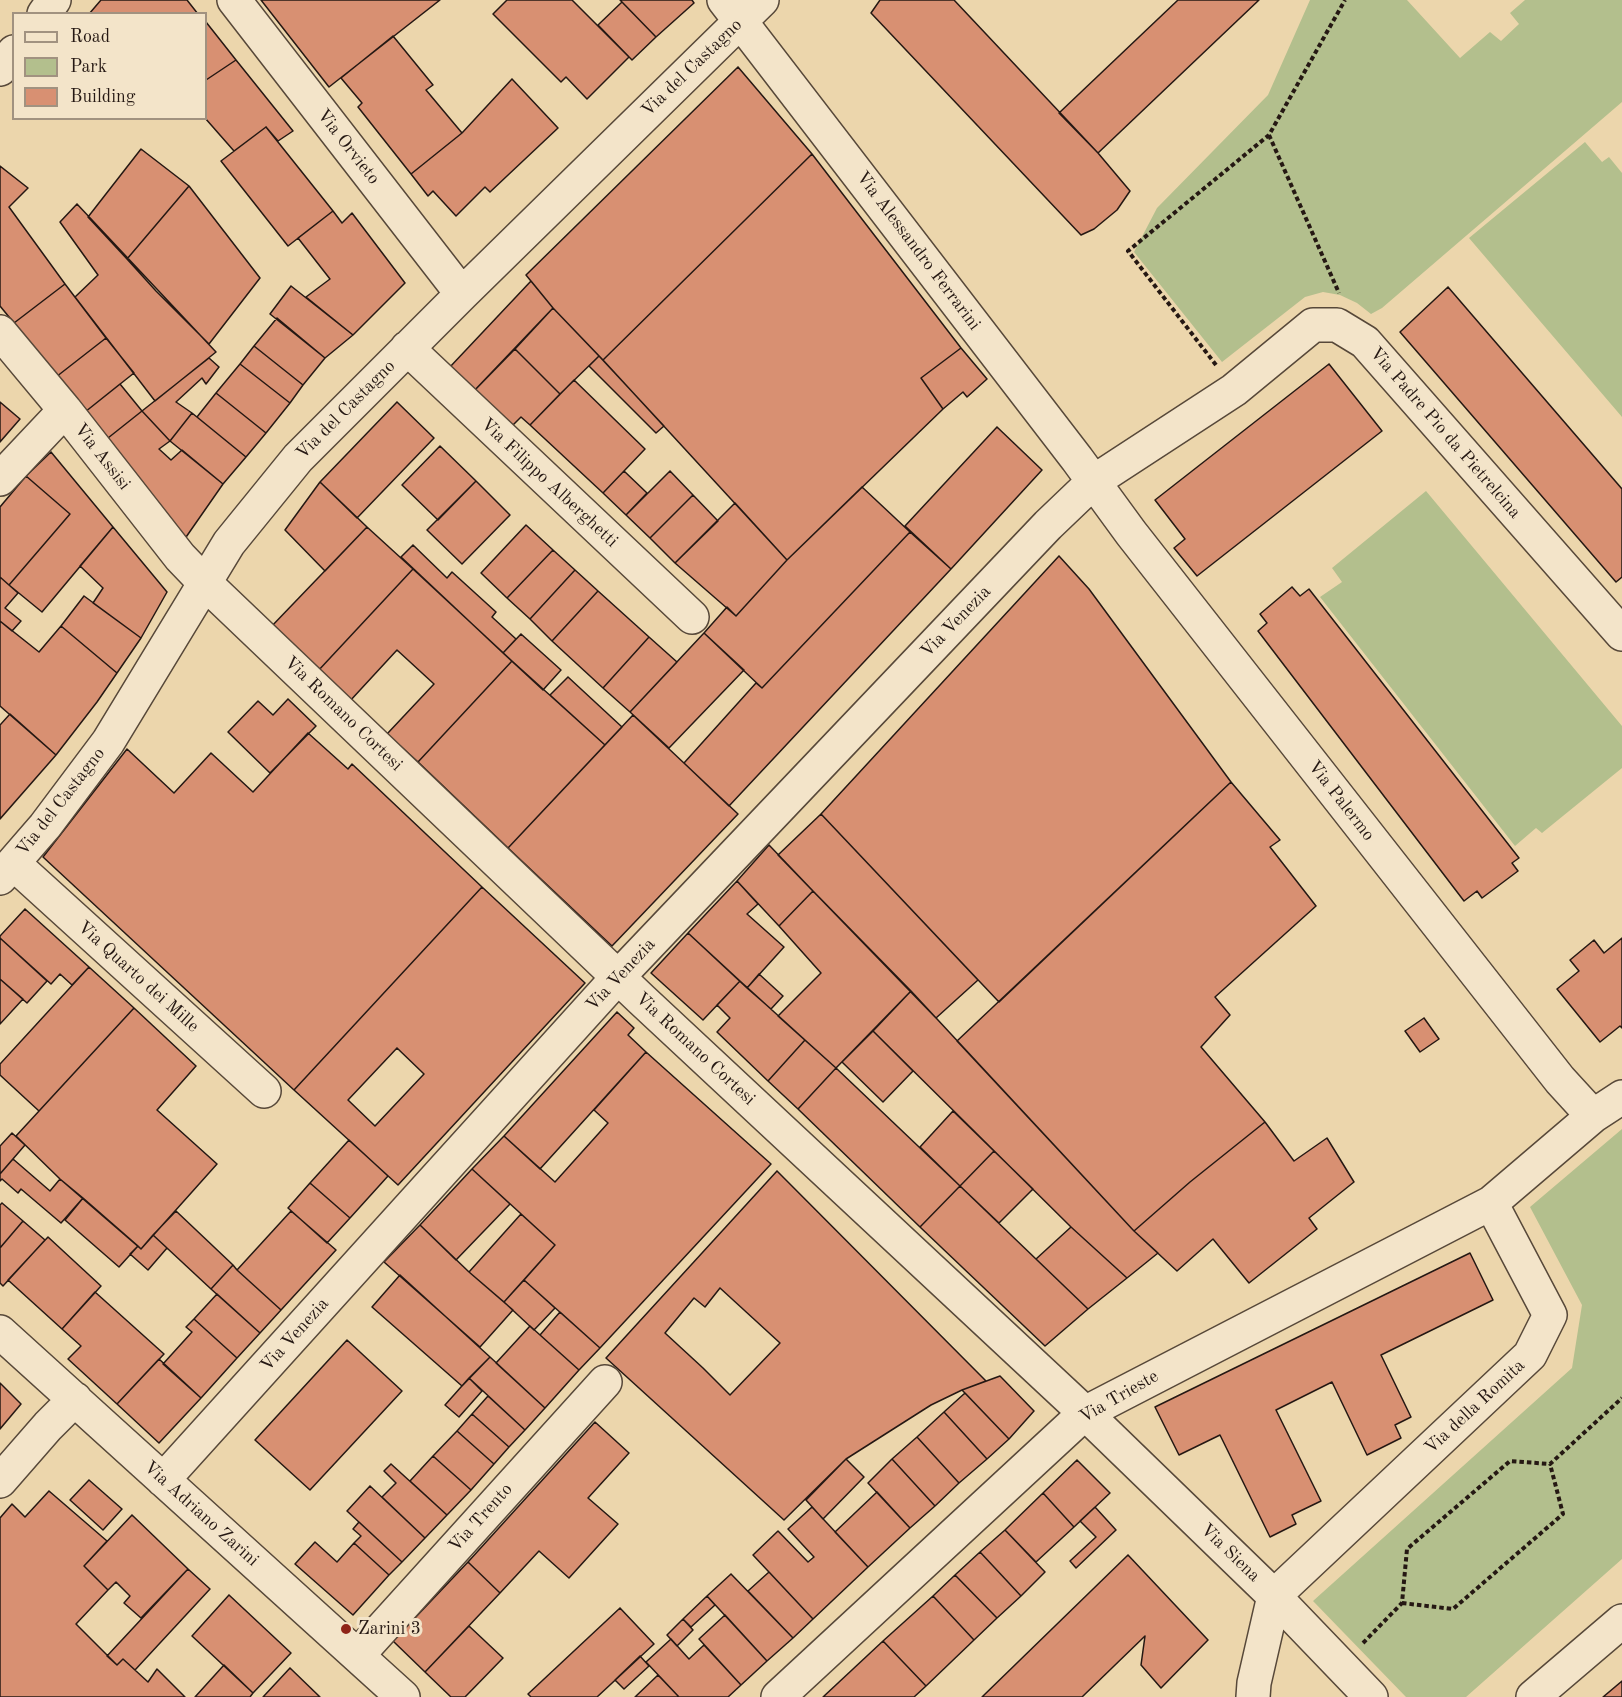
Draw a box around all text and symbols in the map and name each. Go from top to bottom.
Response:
legend [12,12,207,120]
street label: Via del Castagno [637,14,747,122]
text: Road [70,28,110,46]
text: Park [70,58,107,76]
text: Building [70,88,135,106]
street label: Via Orvieto [312,105,384,189]
street label: Via Alessandro Ferrarini [851,167,985,335]
street label: Via Padre Pio da Pietrelcina [1365,343,1525,523]
street label: Via del Castagno [292,356,400,464]
street label: Via Filippo Alberghetti [476,414,622,552]
street label: Via Assisi [69,419,135,495]
street label: Via Venezia [916,581,996,663]
street label: Via Romano Cortesi [279,652,407,776]
street label: Via del Castagno [12,743,110,861]
street label: Via Palermo [1303,757,1379,845]
street label: Via Quarto dei Mille [73,917,203,1037]
street label: Via Venezia [582,934,660,1016]
street label: Via Romano Cortesi [631,988,759,1110]
street label: Via Venezia [256,1294,334,1376]
street label: Via della Romita [1420,1355,1530,1459]
street label: Via Trieste [1076,1366,1162,1428]
street label: Via Adriano Zarini [139,1457,263,1571]
street label: Via Trento [444,1479,518,1557]
street label: Via Siena [1196,1519,1264,1587]
place label: Zarini 3 [358,1618,421,1640]
marker: Zarini 3 [339,1622,353,1636]

